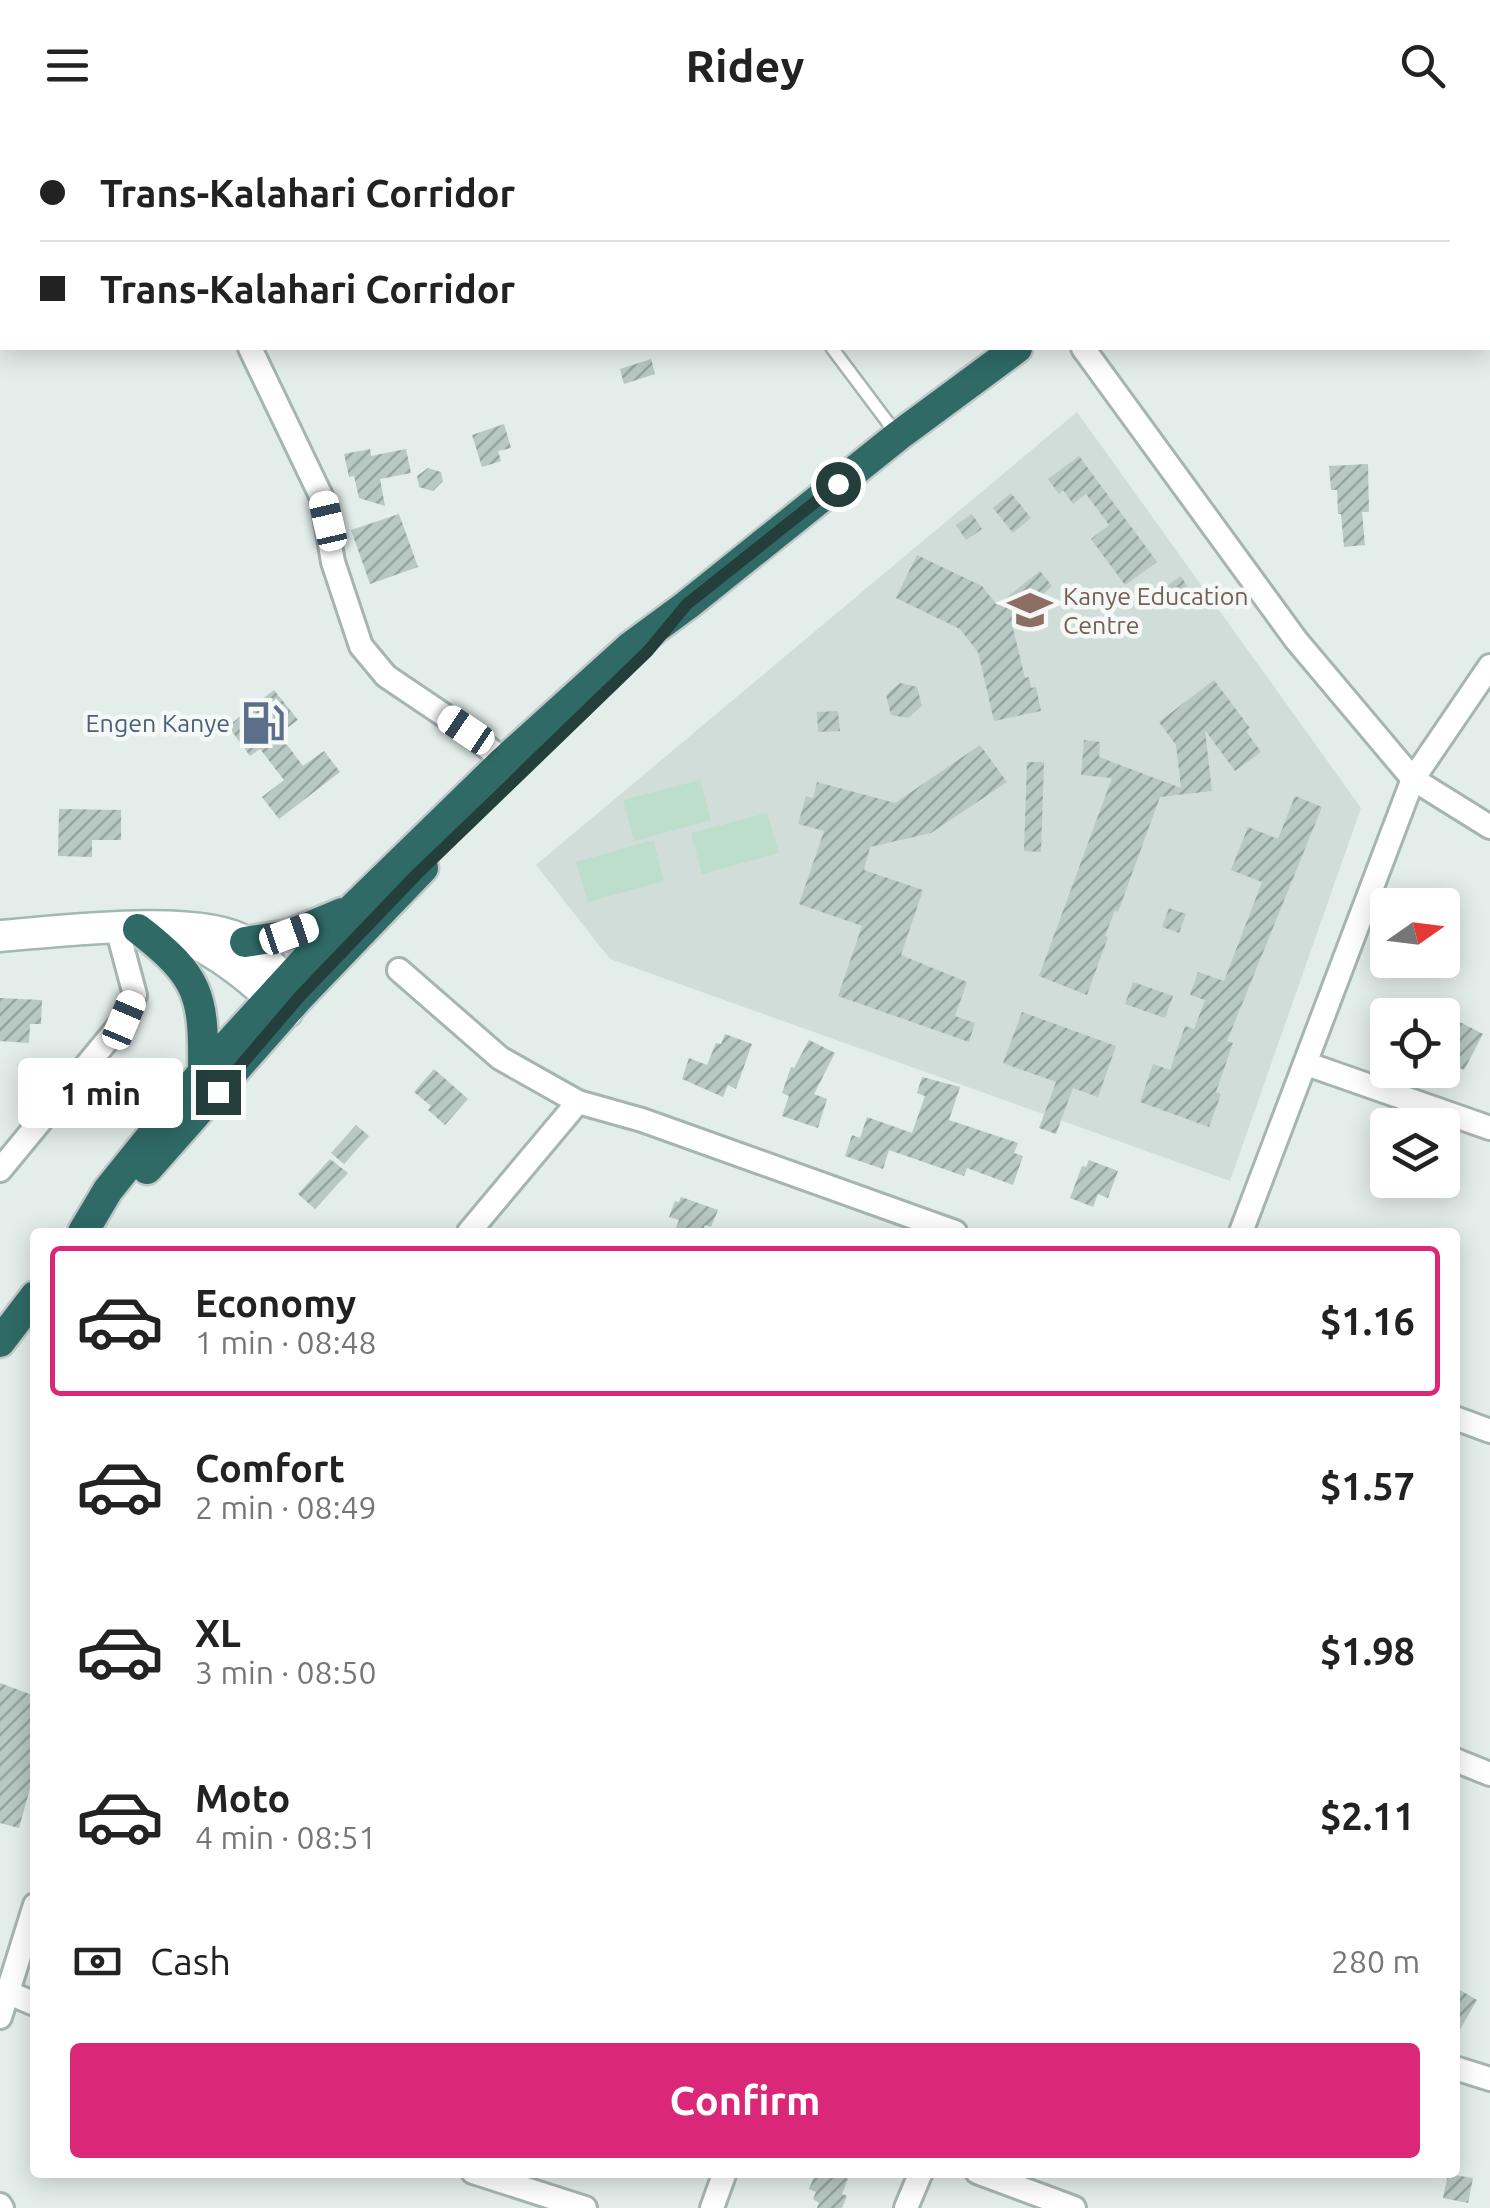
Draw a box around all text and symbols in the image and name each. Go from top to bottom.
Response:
icon: menu [40,38,95,93]
icon: search [1395,38,1450,93]
text: Ridey [686,40,804,91]
text: Trans-Kalahari Corridor [100,172,515,214]
text: Trans-Kalahari Corridor [100,268,515,310]
route start [816,462,861,507]
car [307,488,349,554]
place label: Kanye Education Centre [1063,582,1249,639]
school or university icon: Kanye Education Centre [1006,586,1054,634]
fuel station icon: Engen Kanye [239,699,287,747]
car [433,701,499,759]
place label: Engen Kanye [86,709,230,737]
north arrow [1370,888,1460,978]
map controls [1370,888,1460,1198]
car [256,910,322,958]
car [98,987,150,1053]
button: locate [1370,998,1460,1088]
callout: 1 min [18,1057,183,1127]
route end [196,1070,241,1115]
text: 1 min [60,1075,141,1111]
button: layers [1370,1108,1460,1198]
icon: car [75,1276,165,1366]
text: Economy [195,1282,356,1324]
text: $1.16 [1320,1300,1415,1342]
text: 1 min · 08:48 [195,1324,377,1360]
icon: car [75,1441,165,1531]
text: Comfort [195,1447,345,1489]
text: $1.57 [1320,1465,1415,1507]
text: 2 min · 08:49 [195,1489,377,1525]
icon: car [75,1606,165,1696]
text: XL [195,1612,241,1654]
text: $1.98 [1320,1630,1415,1672]
text: 3 min · 08:50 [195,1654,377,1690]
icon: car [75,1771,165,1861]
text: Moto [195,1777,290,1819]
text: $2.11 [1320,1795,1415,1837]
text: 4 min · 08:51 [195,1819,377,1855]
icon: cash [70,1934,125,1989]
text: Cash [150,1940,231,1982]
text: 280 m [1331,1943,1420,1979]
button: Confirm [70,2043,1420,2158]

